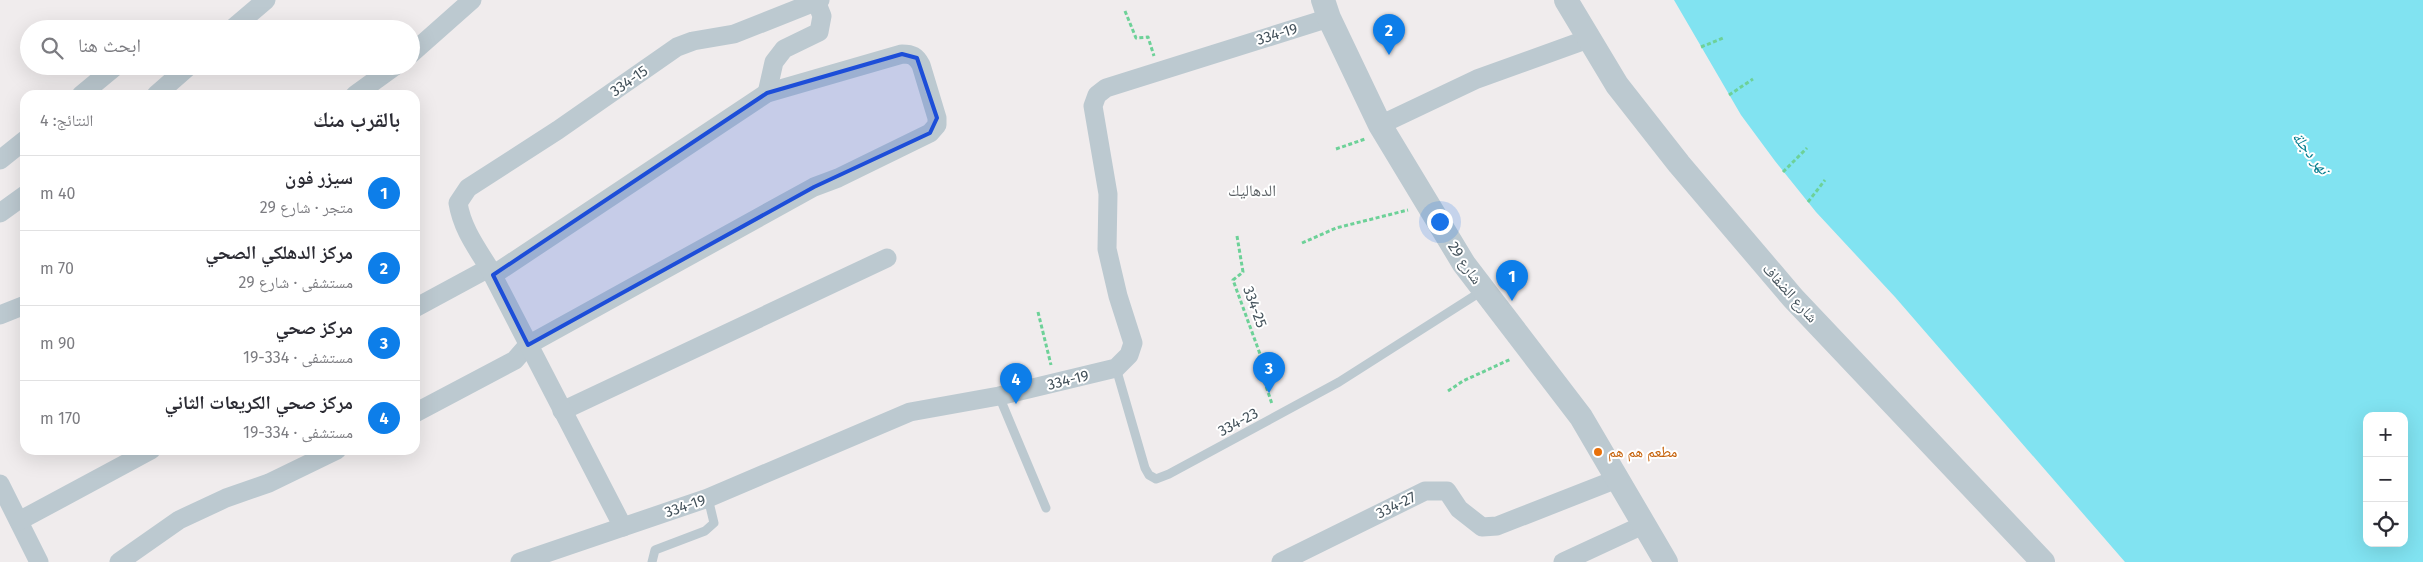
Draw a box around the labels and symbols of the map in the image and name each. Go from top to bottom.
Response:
pin: 2 [1373,14,1405,55]
street label: 334-19 [1254,19,1300,49]
street label: 334-15 [607,62,651,100]
water label: نهر دجلة [2288,128,2335,180]
district label: الدهاليك [1228,181,1276,200]
your location [1427,209,1453,235]
street label: شارع 29 [1443,238,1486,288]
pin: 1 [1496,260,1528,301]
street label: شارع الضفاف [1758,260,1821,327]
street label: 334-25 [1239,284,1271,330]
pin: 3 [1253,352,1285,393]
pin: 4 [1000,363,1032,404]
street label: 334-19 [1045,366,1091,394]
street label: 334-23 [1215,404,1261,440]
place label: مطعم هم هم [1608,443,1678,462]
marker: مطعم هم هم [1592,446,1604,458]
street label: 334-27 [1373,488,1419,522]
street label: 334-19 [662,491,708,521]

